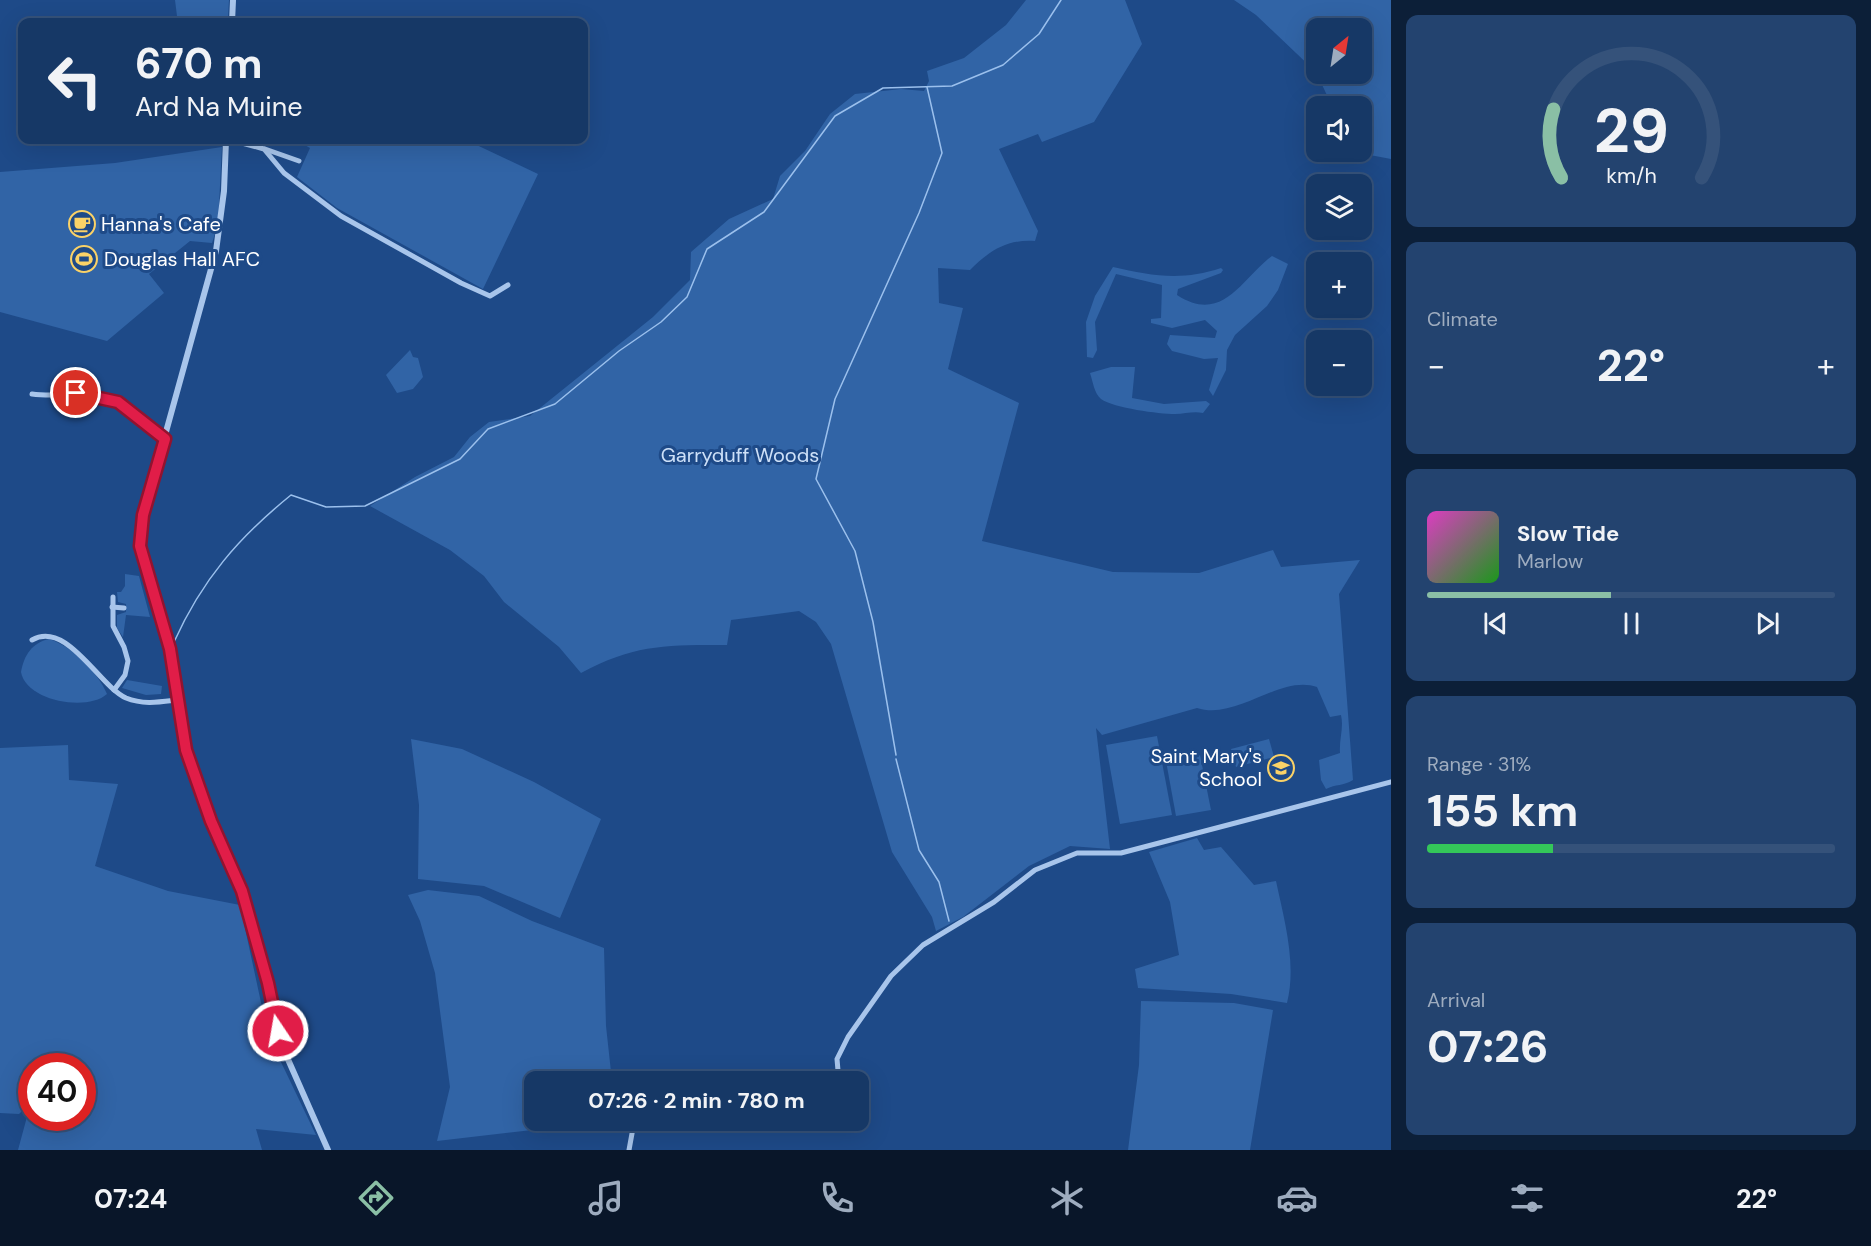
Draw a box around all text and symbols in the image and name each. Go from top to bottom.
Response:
north arrow [1306,18,1372,84]
map controls [1306,18,1372,396]
text: 670 m [135,36,262,91]
icon: left [36,42,114,120]
text: Ard Na Muine [135,89,303,124]
text: 29 [1593,90,1669,171]
button: sound [1306,96,1372,162]
text: km/h [1606,162,1656,190]
button: layers [1306,174,1372,240]
cafe icon: Hanna's Cafe [67,209,97,239]
place label: Hanna's Cafe [101,211,221,237]
sports icon: Douglas Hall AFC [69,244,99,274]
place label: Douglas Hall AFC [104,246,260,272]
button: + [1306,252,1372,318]
text: Climate [1427,306,1498,332]
button: − [1306,330,1372,396]
text: 22° [1597,336,1665,395]
text: − [1427,344,1445,387]
text: + [1817,344,1835,387]
pin [50,367,101,418]
icon: arrive [59,376,92,409]
park label: Garryduff Woods [661,442,819,468]
text: Slow Tide [1517,519,1619,548]
text: Marlow [1517,548,1583,574]
icon: previous [1479,607,1512,640]
icon: pause [1615,607,1648,640]
icon: next [1751,607,1784,640]
place label: Saint Mary's School [1151,743,1262,792]
text: Range · 31% [1427,751,1531,777]
school or university icon: Saint Mary's School [1266,753,1296,783]
text: 155 km [1427,781,1578,840]
text: Arrival [1427,987,1485,1013]
position arrow [246,999,310,1063]
text: 07:26 [1427,1017,1549,1076]
speed limit sign: 40 [18,1053,96,1131]
text: 07:26 · 2 min · 780 m [588,1086,805,1115]
icon: directions [355,1177,397,1219]
icon: music [585,1177,627,1219]
icon: phone [816,1177,858,1219]
icon: climate [1046,1177,1088,1219]
icon: car [1276,1177,1318,1219]
icon: filters [1506,1177,1548,1219]
text: 07:24 [94,1181,167,1216]
text: 22° [1736,1181,1777,1216]

